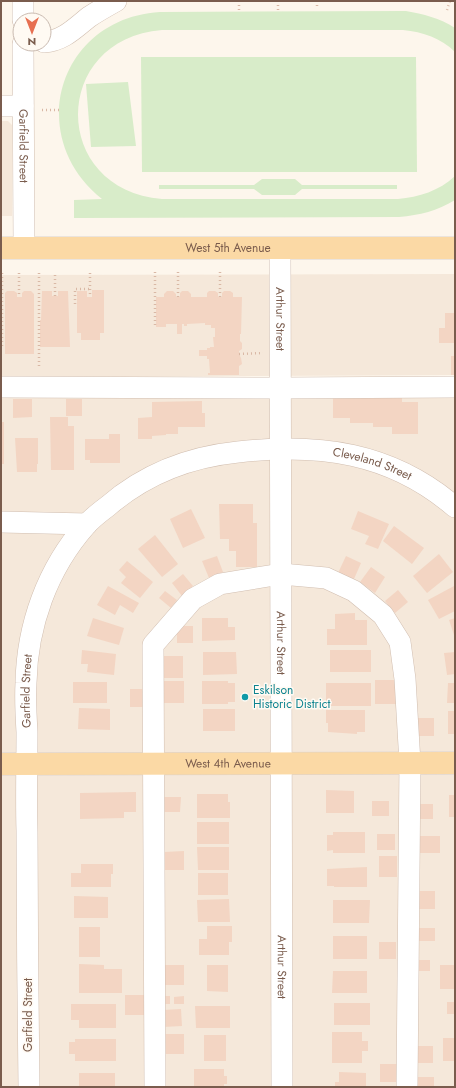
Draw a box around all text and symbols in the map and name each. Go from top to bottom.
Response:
north arrow [12,12,52,52]
text: N [28,34,36,50]
street label: Garfield Street [14,109,33,183]
street label: West 5th Avenue [185,239,271,257]
street label: Arthur Street [271,287,289,351]
street label: Cleveland Street [332,443,415,485]
street label: Arthur Street [272,611,290,675]
street label: Garfield Street [17,653,37,729]
place label: Eskilson Historic District [253,681,331,713]
marker: Eskilson Historic District [240,692,250,702]
street label: West 4th Avenue [185,754,271,773]
street label: Arthur Street [273,935,291,999]
street label: Garfield Street [19,978,37,1052]

